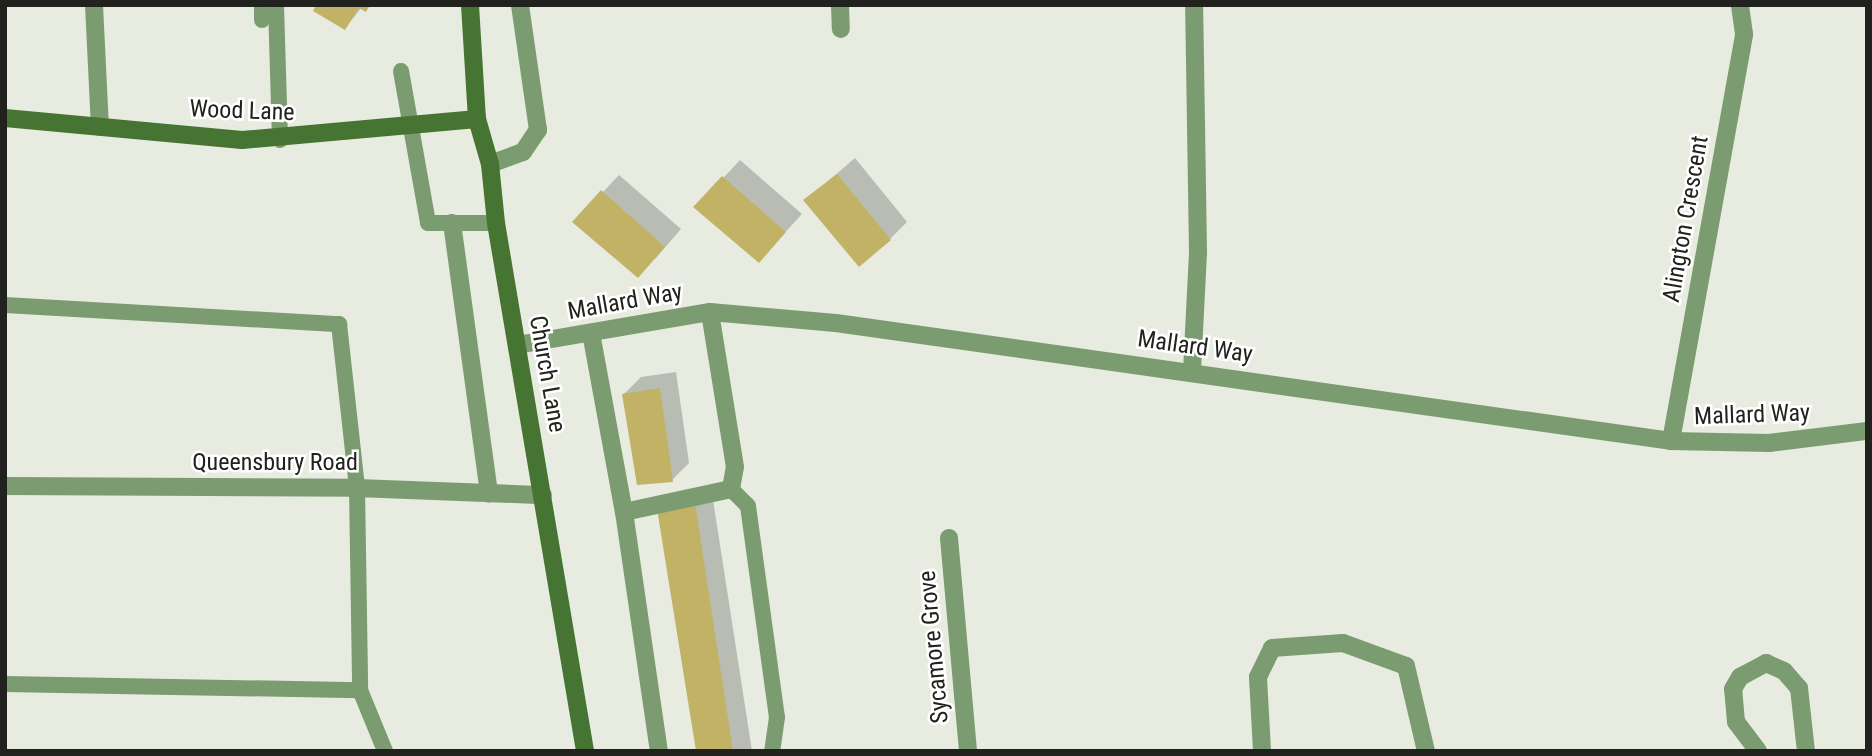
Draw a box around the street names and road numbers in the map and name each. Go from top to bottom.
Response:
street label: Wood Lane [189,95,295,127]
street label: Alington Crescent [1657,134,1715,304]
street label: Mallard Way [565,278,685,326]
street label: Church Lane [523,313,571,435]
street label: Mallard Way [1136,325,1254,369]
street label: Mallard Way [1694,399,1810,431]
street label: Queensbury Road [192,449,358,477]
street label: Sycamore Grove [913,569,955,725]

